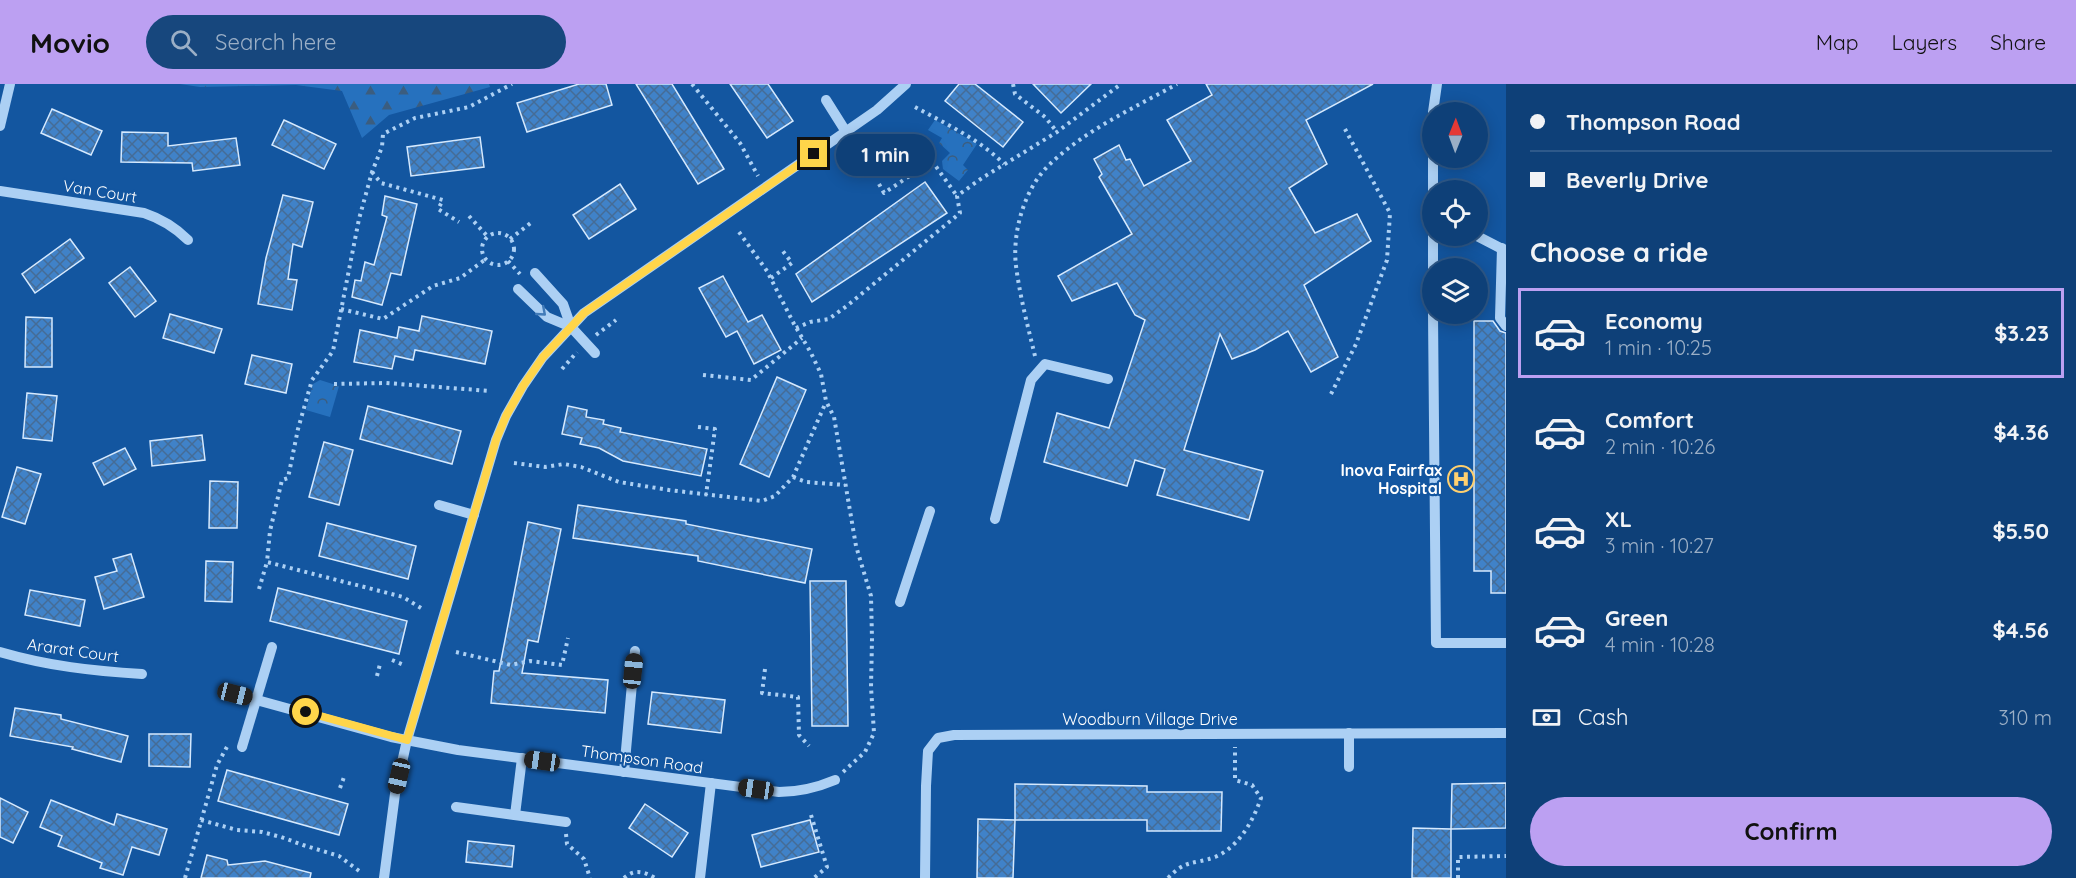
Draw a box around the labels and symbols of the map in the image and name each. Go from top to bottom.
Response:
north arrow [1422,102,1488,168]
callout: 1 min [835,133,934,175]
route end [800,140,827,167]
street label: Van Court [62,175,138,207]
one-way arrow [536,304,547,315]
place label: Inova Fairfax Hospital [1340,460,1442,498]
hospital icon: Inova Fairfax Hospital [1446,464,1476,494]
street label: Ararat Court [26,634,120,666]
car [622,652,644,690]
car [215,681,255,707]
route start [292,698,319,725]
street label: Woodburn Village Drive [1062,709,1238,729]
street label: Thompson Road [580,741,704,777]
car [523,750,561,772]
car [386,756,412,796]
car [737,778,775,800]

